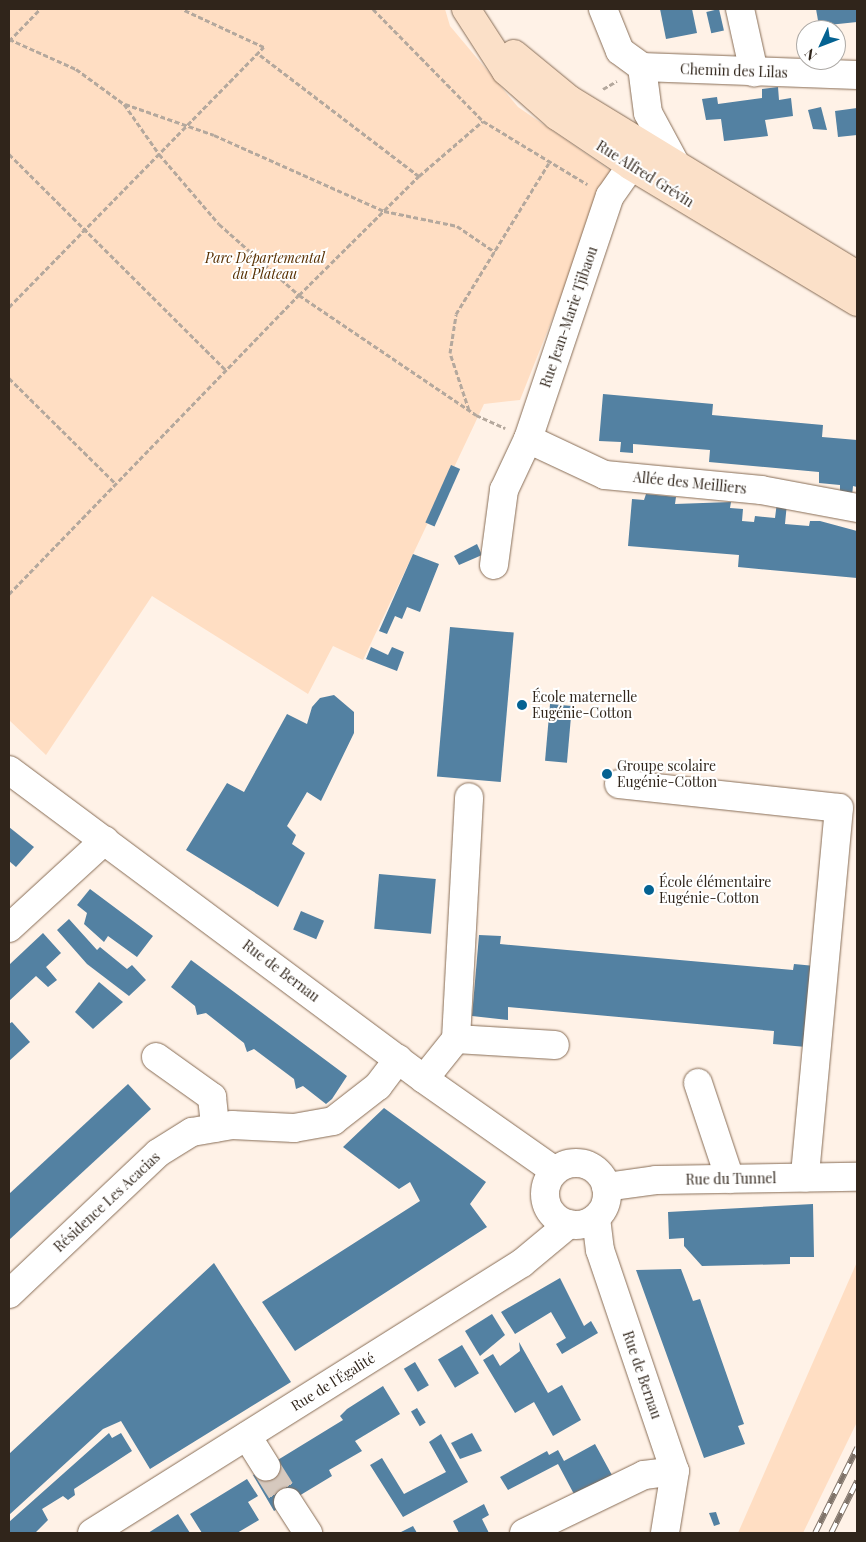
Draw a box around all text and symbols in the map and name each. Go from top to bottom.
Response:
north arrow [796,20,846,70]
text: N [800,45,821,65]
street label: Chemin des Lilas [680,61,788,81]
street label: Rue Alfred Grévin [593,137,697,211]
street label: Rue Jean-Marie Tjibaou [537,244,601,390]
park label: Parc Départemental du Plateau [205,250,325,282]
street label: Allée des Meilliers [632,469,748,497]
place label: École maternelle Eugénie-Cotton [532,689,637,722]
marker: École maternelle Eugénie-Cotton [516,699,528,711]
place label: Groupe scolaire Eugénie-Cotton [617,758,717,790]
marker: Groupe scolaire Eugénie-Cotton [601,768,613,780]
place label: École élémentaire Eugénie-Cotton [659,874,771,906]
marker: École élémentaire Eugénie-Cotton [643,884,655,896]
street label: Rue de Bernau [239,937,323,1005]
street label: Résidence Les Acacias [50,1148,164,1256]
street label: Rue du Tunnel [685,1170,777,1188]
street label: Rue de Bernau [619,1329,665,1421]
street label: Rue de l'Égalité [288,1349,378,1415]

